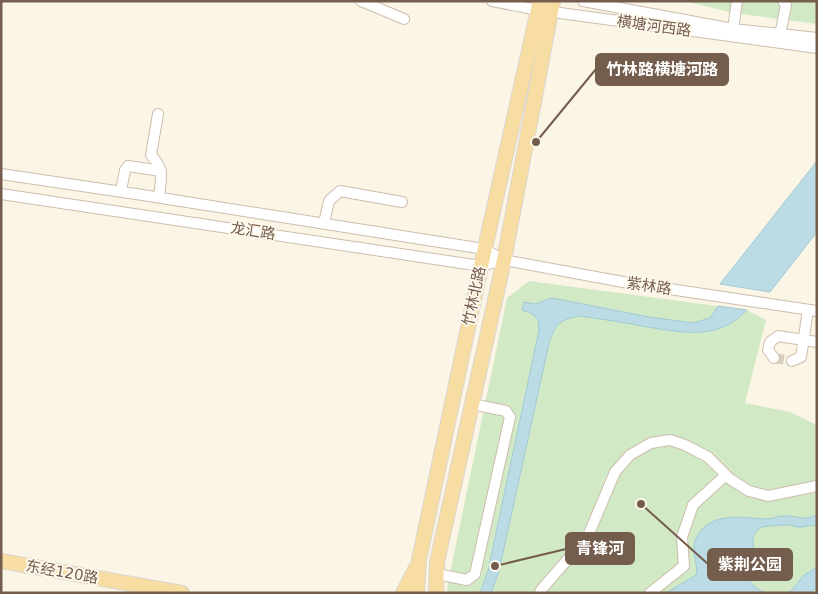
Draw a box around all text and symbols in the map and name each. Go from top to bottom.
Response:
street label: 横塘河西路 [616,12,692,40]
callout: 竹林路横塘河路 [596,54,728,85]
text: 竹林路横塘河路 [606,60,718,79]
street label: 龙汇路 [229,219,277,243]
street label: 竹林北路 [459,265,489,327]
street label: 紫林路 [625,274,673,298]
callout: 青锋河 [566,533,634,564]
text: 青锋河 [576,539,624,558]
callout: 紫荆公园 [708,549,792,580]
text: 紫荆公园 [718,555,782,574]
street label: 东经120路 [24,557,100,587]

